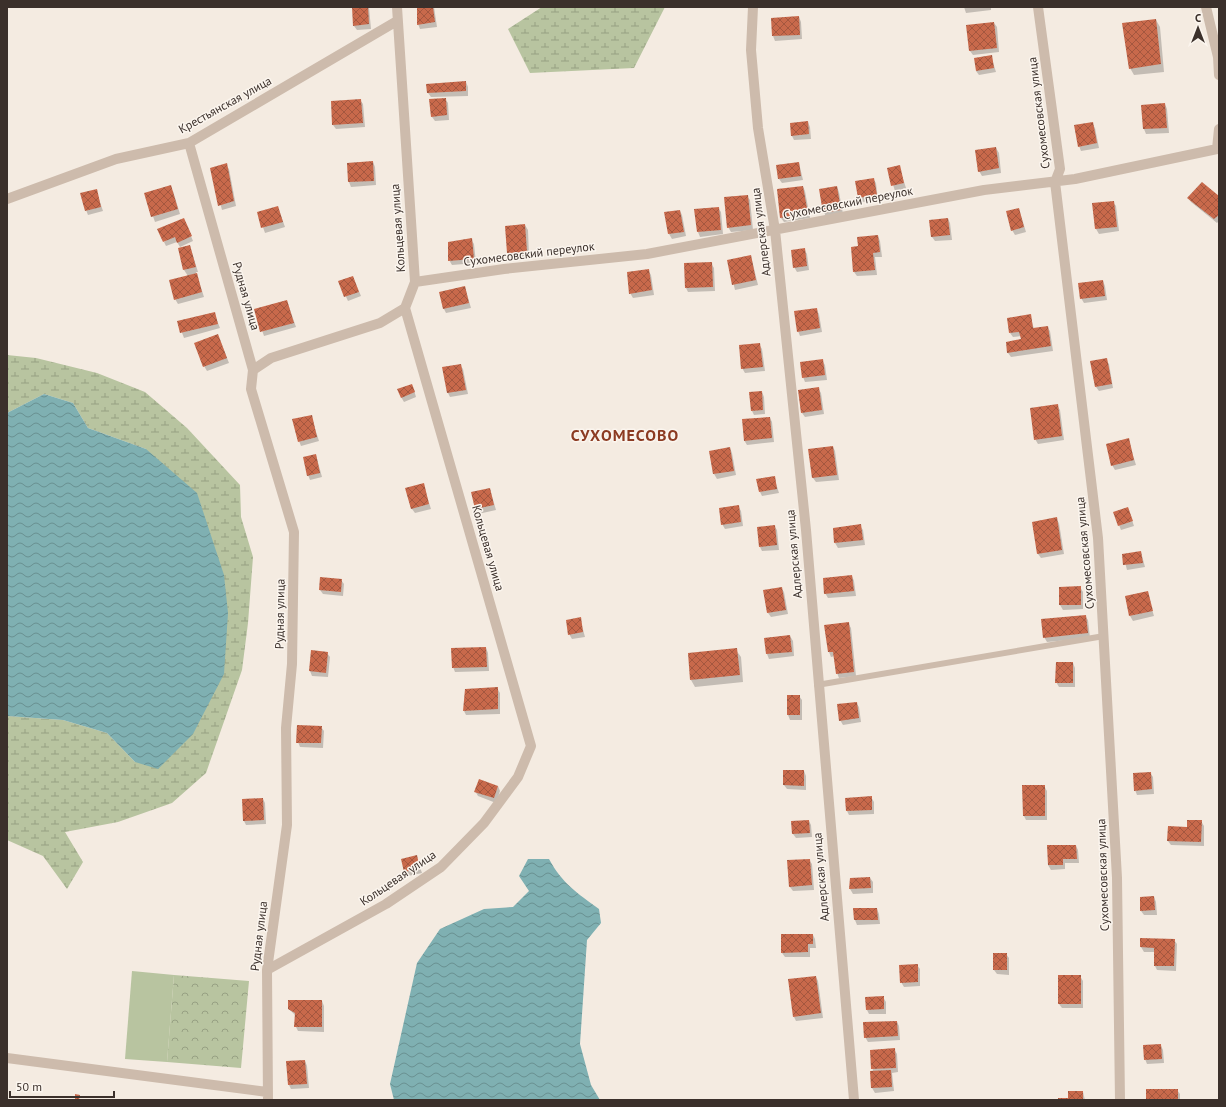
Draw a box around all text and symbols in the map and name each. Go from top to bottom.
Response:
north arrow [1178,8,1218,48]
text: С [1195,11,1201,25]
street label: Сухомесовская улица [1024,56,1053,170]
street label: Крестьянская улица [176,73,274,136]
street label: Кольцевая улица [387,183,408,273]
street label: Сухомесовский переулок [782,183,914,222]
street label: Адлерская улица [748,187,773,277]
street label: Сухомесовский переулок [463,238,596,269]
street label: Рудная улица [230,260,263,332]
district label: СУХОМЕСОВО [571,425,679,445]
street label: Сухомесовская улица [1072,496,1097,610]
street label: Кольцевая улица [469,503,508,593]
street label: Адлерская улица [782,509,805,599]
street label: Рудная улица [271,579,288,649]
street label: Сухомесовская улица [1093,819,1112,931]
street label: Адлерская улица [809,832,832,922]
street label: Кольцевая улица [357,847,439,909]
street label: Рудная улица [247,900,270,972]
scale bar [10,1073,114,1099]
text: 50 m [16,1079,42,1094]

